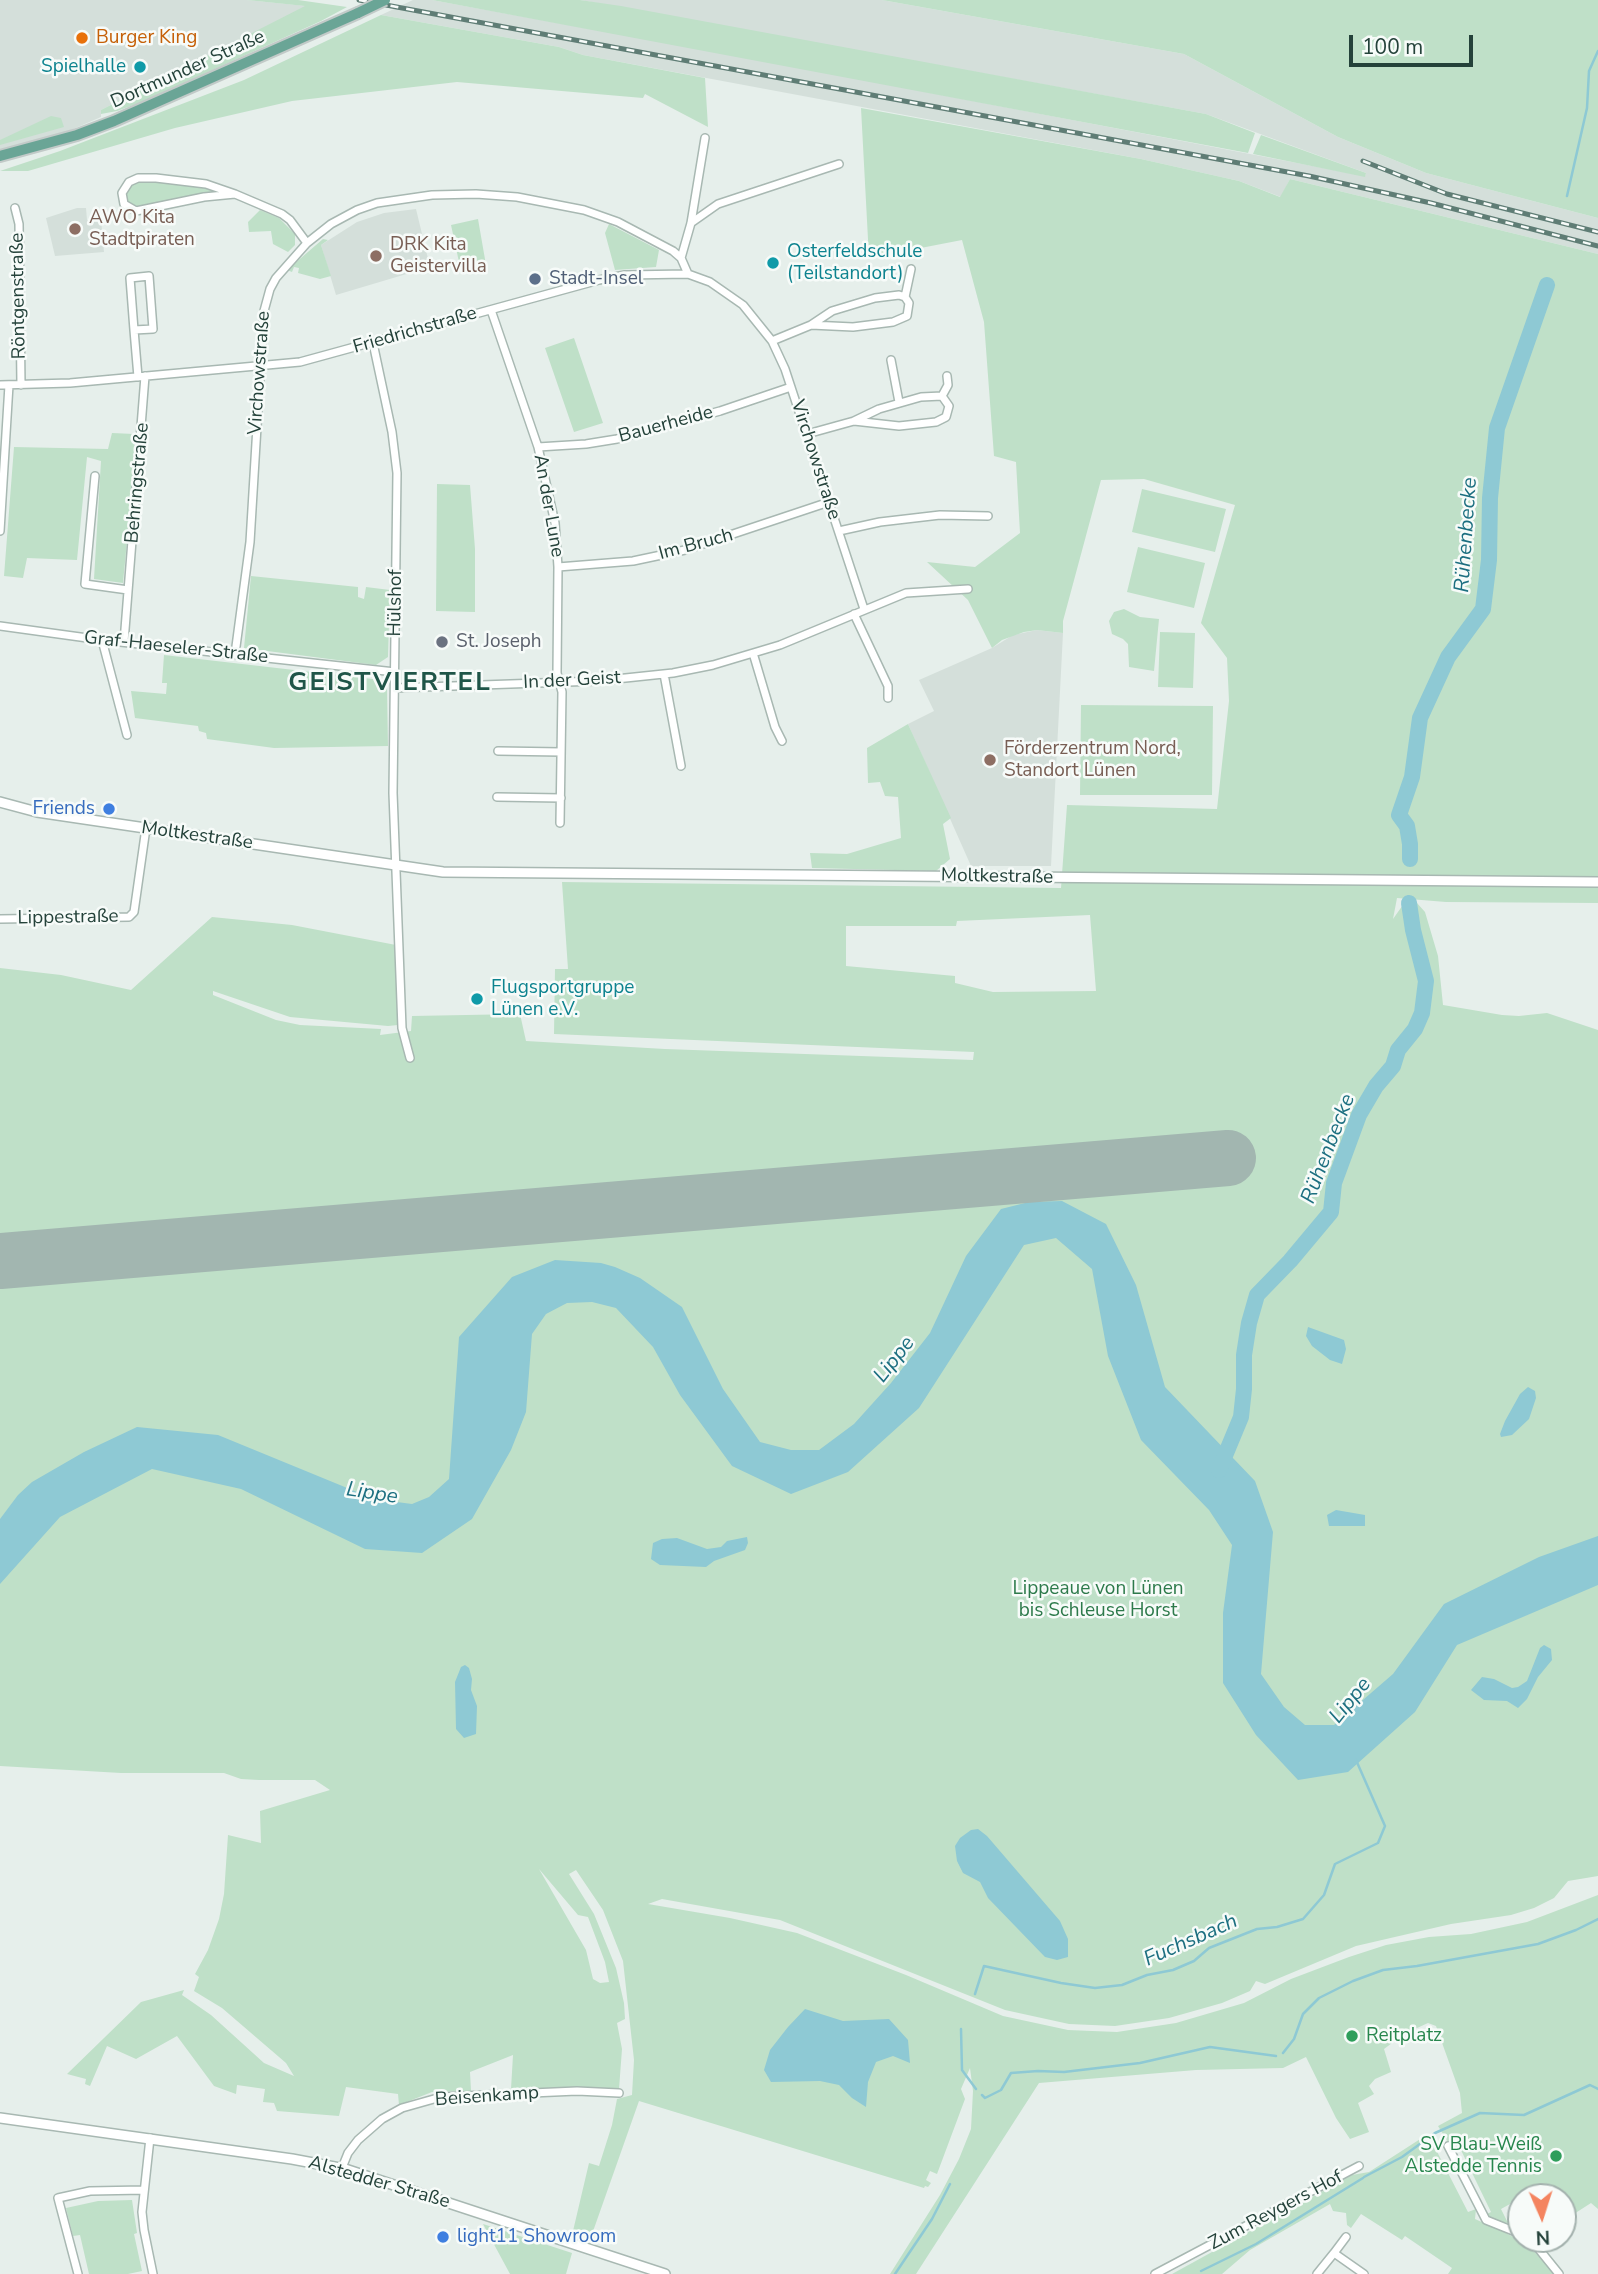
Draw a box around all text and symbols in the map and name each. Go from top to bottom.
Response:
scale bar [1353,21,1477,65]
street label: Dortmunder Straße [108,26,268,114]
place label: Burger King [96,27,197,49]
marker: Burger King [74,30,90,46]
text: 100 m [1362,33,1423,61]
place label: Spielhalle [41,56,126,78]
marker: Spielhalle [132,59,148,75]
place label: AWO Kita Stadtpiraten [89,207,195,251]
marker: AWO Kita Stadtpiraten [67,221,83,237]
street label: Röntgenstraße [6,232,32,360]
place label: DRK Kita Geistervilla [390,234,487,278]
place label: Osterfeldschule (Teilstandort) [787,241,922,285]
marker: DRK Kita Geistervilla [368,248,384,264]
marker: Osterfeldschule (Teilstandort) [765,255,781,271]
place label: Stadt-Insel [549,268,643,290]
marker: Stadt-Insel [527,271,543,287]
street label: Friedrichstraße [350,302,480,360]
street label: Virchowstraße [244,310,276,436]
street label: Virchowstraße [785,397,845,523]
street label: Bauerheide [616,401,716,449]
street label: Behringstraße [121,422,155,544]
street label: An der Lune [528,453,568,559]
water label: Rühenbecke [1450,477,1484,593]
street label: Im Bruch [656,524,736,566]
street label: Hülshof [384,569,408,637]
street label: Graf-Haeseler-Straße [83,627,269,669]
place label: St. Joseph [456,631,542,653]
marker: St. Joseph [434,634,450,650]
street label: In der Geist [523,667,621,695]
district label: GEISTVIERTEL [290,668,490,700]
place label: Förderzentrum Nord, Standort Lünen [1004,738,1181,782]
marker: Förderzentrum Nord, Standort Lünen [982,752,998,768]
place label: Friends [32,798,95,820]
marker: Friends [101,801,117,817]
street label: Moltkestraße [140,817,254,855]
street label: Moltkestraße [941,865,1053,889]
street label: Lippestraße [17,906,119,930]
place label: Flugsportgruppe Lünen e.V. [491,977,634,1021]
marker: Flugsportgruppe Lünen e.V. [469,991,485,1007]
water label: Rühenbecke [1297,1091,1361,1207]
water label: Lippe [869,1332,921,1388]
water label: Lippe [344,1477,400,1511]
park label: Lippeaue von Lünen bis Schleuse Horst [1012,1578,1184,1622]
water label: Lippe [1325,1673,1377,1729]
water label: Fuchsbach [1140,1909,1242,1973]
place label: Reitplatz [1366,2025,1442,2047]
marker: Reitplatz [1344,2028,1360,2044]
street label: Beisenkamp [434,2082,540,2112]
place label: SV Blau-Weiß Alstedde Tennis [1405,2134,1542,2178]
marker: SV Blau-Weiß Alstedde Tennis [1548,2148,1564,2164]
street label: Alstedder Straße [306,2152,452,2214]
street label: Zum Reygers Hof [1205,2166,1347,2256]
north arrow [1507,2183,1577,2253]
text: N [1535,2224,1551,2250]
place label: light11 Showroom [457,2226,616,2248]
marker: light11 Showroom [435,2229,451,2245]

